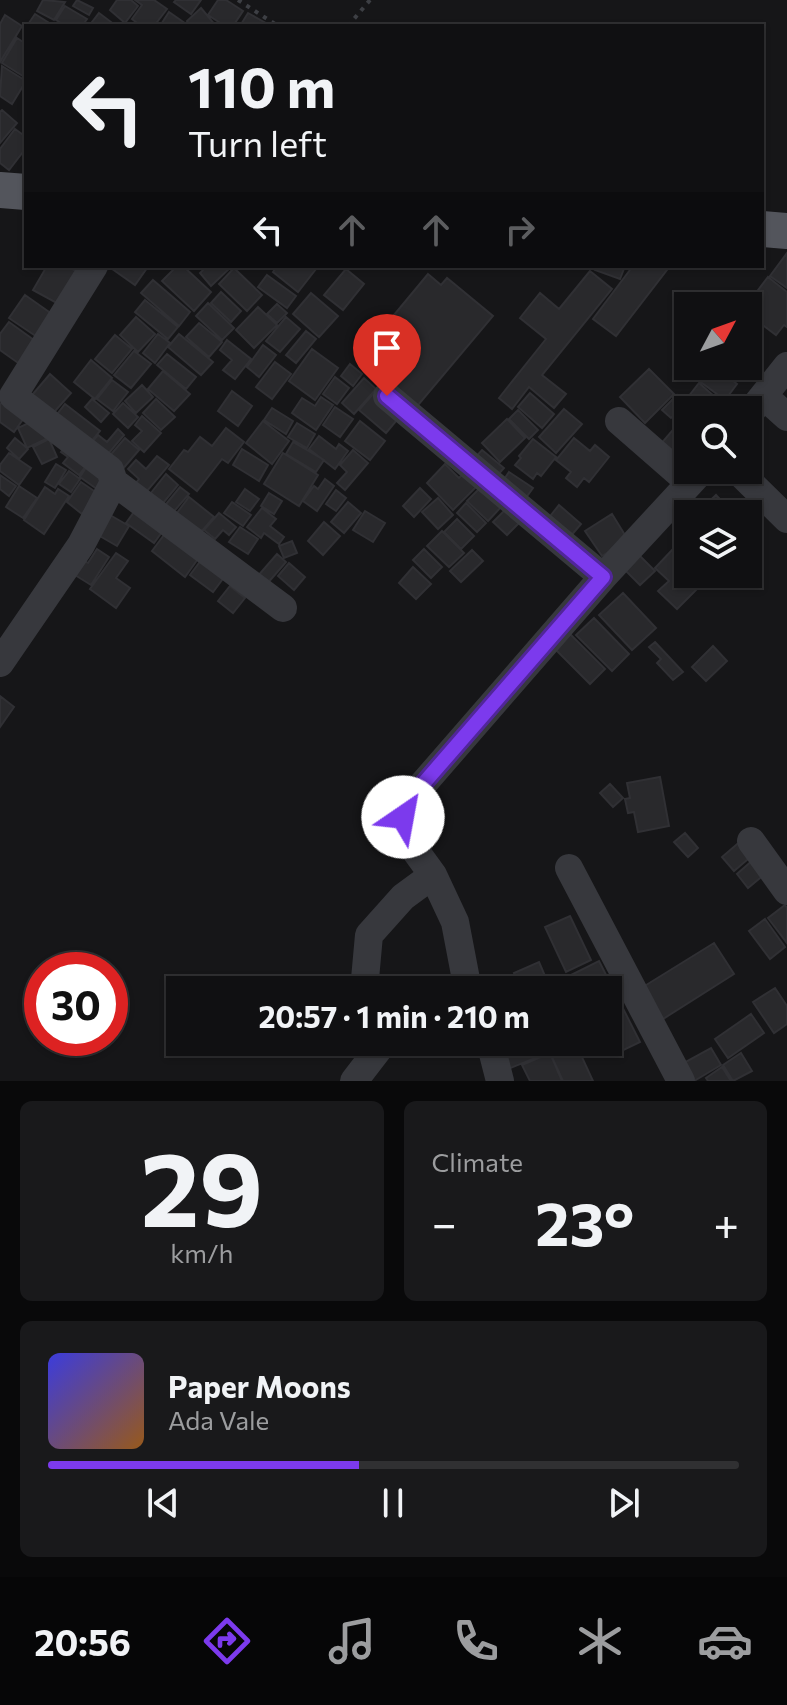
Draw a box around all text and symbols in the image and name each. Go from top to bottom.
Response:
text: 110 m [188,51,335,120]
icon: left [56,56,160,160]
text: Turn left [188,120,327,164]
icon: left [246,208,290,252]
icon: ahead [330,208,374,252]
icon: ahead [414,208,458,252]
icon: right [498,208,542,252]
north arrow [674,292,762,380]
map controls [674,292,762,588]
pin [353,314,421,396]
icon: arrive [365,326,409,370]
button: search [674,396,762,484]
button: layers [674,500,762,588]
position arrow [361,775,445,859]
speed limit sign: 30 [24,952,128,1056]
text: 20:57 · 1 min · 210 m [258,997,530,1034]
text: 29 [140,1121,263,1248]
text: Climate [432,1146,523,1177]
text: 23° [535,1185,634,1258]
text: − [432,1195,457,1249]
text: + [713,1195,739,1249]
text: km/h [170,1237,233,1268]
text: Paper Moons [168,1367,351,1404]
text: Ada Vale [168,1404,269,1435]
icon: previous [141,1481,185,1525]
icon: pause [371,1481,415,1525]
icon: next [602,1481,646,1525]
icon: directions [199,1613,255,1669]
icon: music [324,1613,380,1669]
icon: phone [448,1613,504,1669]
icon: climate [572,1613,628,1669]
icon: car [697,1613,753,1669]
text: 20:56 [34,1619,131,1663]

